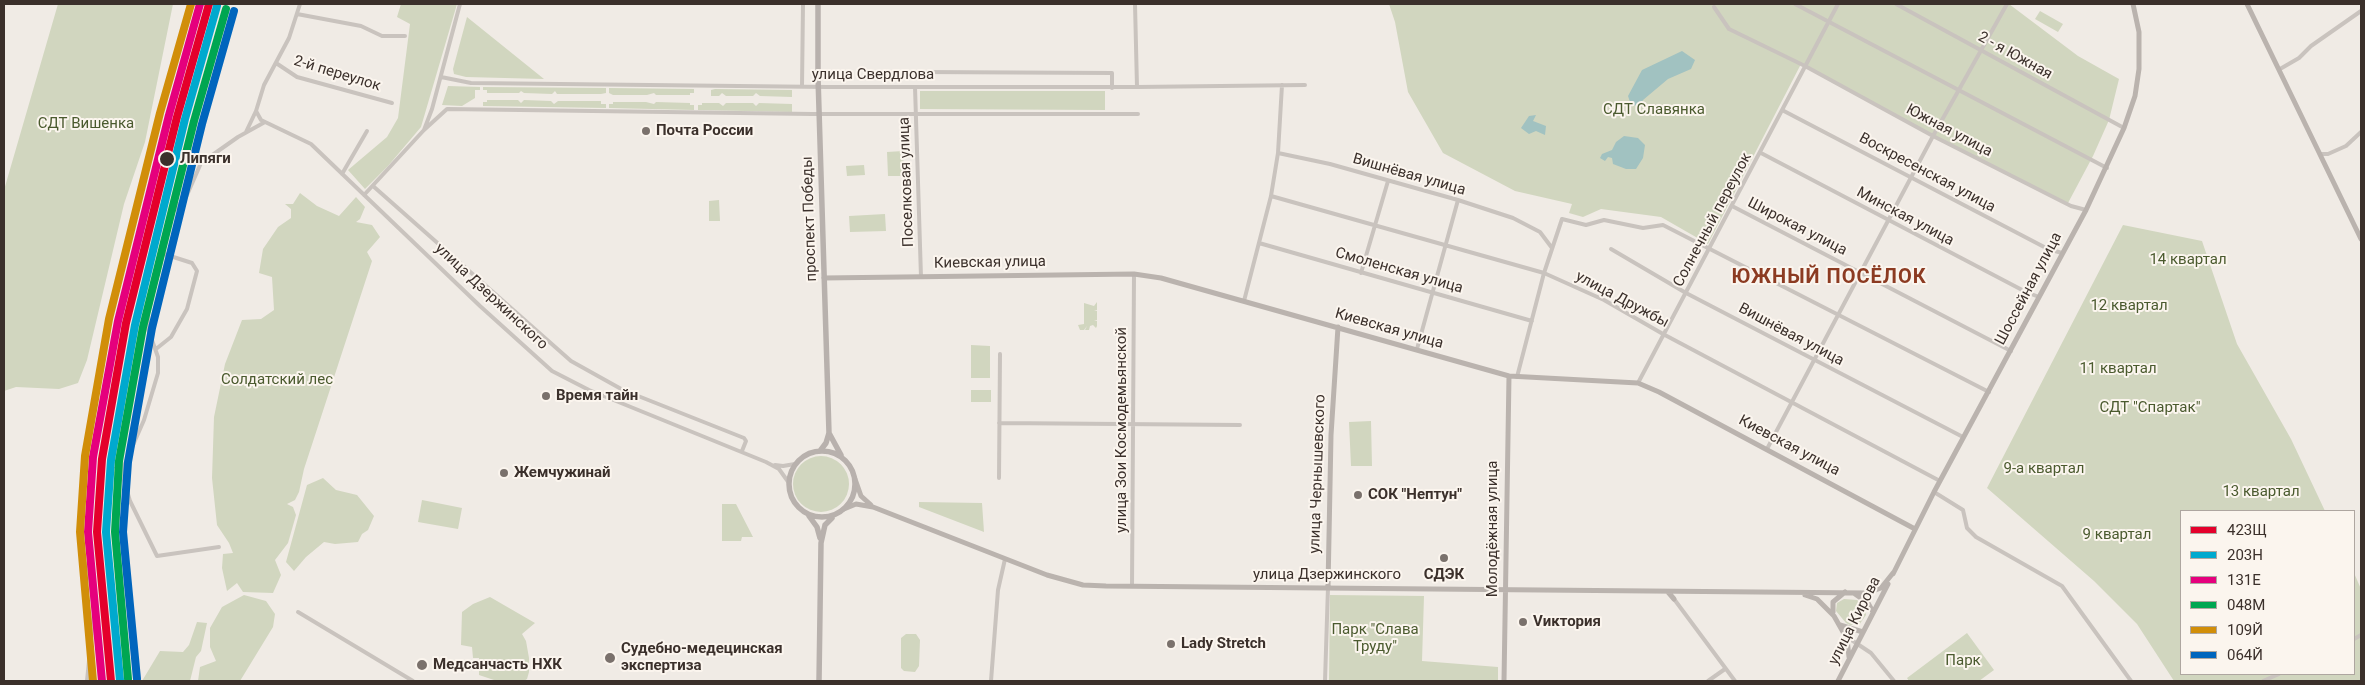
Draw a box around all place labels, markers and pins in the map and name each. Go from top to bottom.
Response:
place label: Почта России [656,122,753,140]
marker: Почта России [640,125,652,137]
marker: Липяги [158,150,176,168]
place label: Липяги [180,150,231,168]
place label: Время тайн [556,387,638,405]
marker: Время тайн [540,390,552,402]
place label: Жемчужинай [514,464,611,482]
marker: Жемчужинай [498,467,510,479]
place label: СОК "Нептун" [1368,486,1462,504]
marker: СОК "Нептун" [1352,489,1364,501]
marker: СДЭК [1438,552,1450,564]
place label: СДЭК [1424,566,1464,584]
place label: Vиктория [1533,613,1601,631]
marker: Vиктория [1517,616,1529,628]
place label: Lady Stretch [1181,635,1266,653]
marker: Lady Stretch [1165,638,1177,650]
place label: Судебно-медецинская экспертиза [621,640,783,675]
marker: Судебно-медецинская экспертиза [603,651,617,665]
place label: Медсанчасть НХК [433,656,562,674]
marker: Медсанчасть НХК [415,658,429,672]

